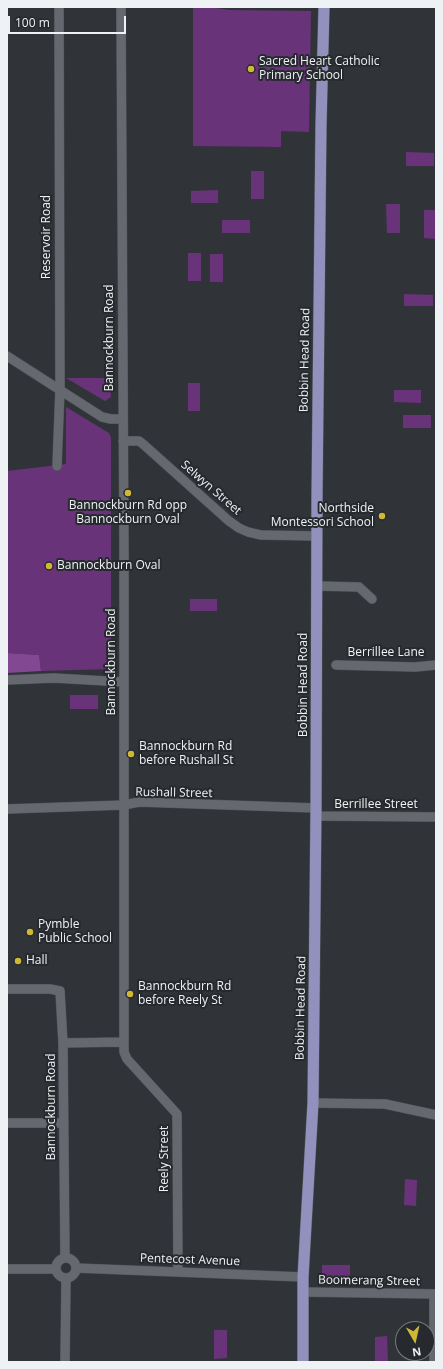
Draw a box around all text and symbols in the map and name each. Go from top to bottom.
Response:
scale bar [10,8,128,34]
text: 100 m [15,14,50,31]
place label: Sacred Heart Catholic Primary School [259,55,380,83]
marker: Sacred Heart Catholic Primary School [246,64,256,74]
street label: Reservoir Road [40,195,54,279]
street label: Bannockburn Road [103,284,117,392]
street label: Bobbin Head Road [297,308,313,412]
street label: Selwyn Street [178,458,244,518]
marker: Bannockburn Rd opp Bannockburn Oval [123,488,133,498]
place label: Bannockburn Rd opp Bannockburn Oval [69,499,187,527]
place label: Northside Montessori School [271,502,374,530]
marker: Northside Montessori School [377,511,387,521]
place label: Bannockburn Oval [57,559,161,573]
marker: Bannockburn Oval [44,561,54,571]
street label: Bannockburn Road [105,608,119,716]
street label: Bobbin Head Road [297,633,311,737]
street label: Berrillee Lane [347,646,425,660]
place label: Bannockburn Rd before Rushall St [139,740,234,768]
marker: Bannockburn Rd before Rushall St [126,749,136,759]
street label: Rushall Street [135,785,213,801]
street label: Berrillee Street [334,798,418,812]
place label: Pymble Public School [38,918,112,946]
marker: Pymble Public School [25,927,35,937]
place label: Hall [26,954,48,968]
marker: Hall [13,956,23,966]
street label: Bobbin Head Road [293,956,309,1060]
place label: Bannockburn Rd before Reely St [138,980,231,1008]
marker: Bannockburn Rd before Reely St [125,989,135,999]
street label: Bannockburn Road [45,1053,59,1161]
street label: Reely Street [158,1126,172,1192]
street label: Pentecost Avenue [140,1251,240,1269]
street label: Boomerang Street [318,1273,420,1289]
north arrow [395,1321,435,1361]
text: N [411,1344,422,1360]

